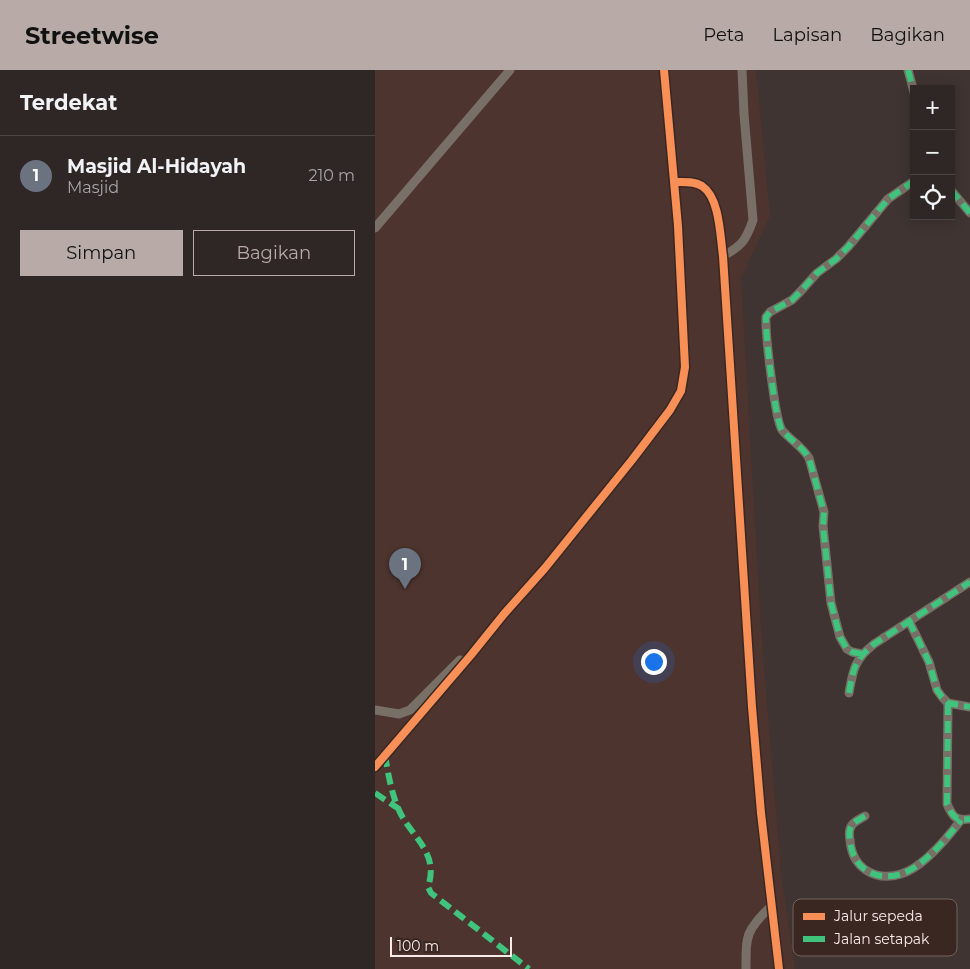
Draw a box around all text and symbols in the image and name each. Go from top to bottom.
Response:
text: Streetwise [25,21,159,50]
text: Peta [703,24,744,46]
text: Lapisan [772,24,842,46]
text: Bagikan [870,24,945,46]
map controls [910,85,955,220]
button: + [910,85,955,130]
text: Terdekat [20,90,117,115]
button: − [910,130,955,175]
text: Masjid Al-Hidayah [67,155,246,178]
text: 1 [33,166,39,185]
text: 210 m [308,166,355,185]
button: locate [910,175,955,220]
text: Masjid [67,178,119,197]
button: Simpan [20,230,183,276]
button: Bagikan [193,230,355,276]
pin: 1 [389,548,421,589]
your location [641,649,667,675]
legend [793,899,957,956]
text: Jalur sepeda [833,907,923,925]
text: Jalan setapak [833,930,930,948]
scale bar [390,934,513,957]
text: 100 m [397,937,439,955]

